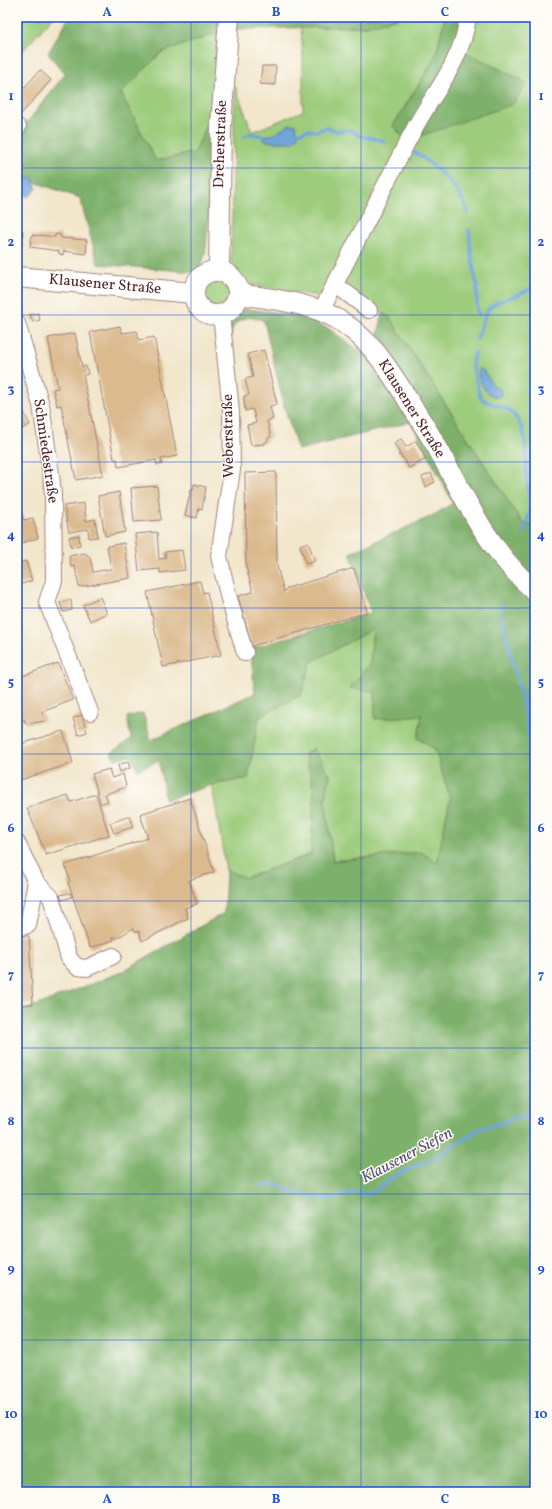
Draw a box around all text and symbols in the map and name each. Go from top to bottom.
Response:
text: A [102,4,112,22]
text: B [272,4,281,22]
text: C [441,4,449,22]
text: 1 [8,88,14,106]
text: 1 [538,88,544,106]
street label: Dreherstraße [209,100,233,188]
text: 2 [8,234,15,252]
text: 2 [538,234,545,252]
street label: Klausener Straße [48,270,162,300]
street label: Klausener Straße [372,356,450,462]
text: 3 [8,381,15,399]
text: 3 [538,381,545,399]
street label: Weberstraße [218,394,240,478]
street label: Schmiedestraße [27,397,63,505]
text: 4 [7,527,15,545]
text: 4 [537,527,545,545]
text: 5 [8,674,14,692]
text: 5 [538,674,544,692]
text: 6 [7,820,15,838]
text: 6 [537,820,545,838]
text: 7 [8,967,14,985]
text: 7 [538,967,544,985]
text: 8 [7,1113,15,1131]
text: 8 [537,1113,545,1131]
water label: Klausener Siefen [357,1123,457,1189]
text: 9 [7,1260,15,1278]
text: 9 [537,1260,545,1278]
text: 10 [4,1406,18,1424]
text: 10 [534,1406,548,1424]
text: A [102,1491,112,1509]
text: B [272,1491,281,1509]
text: C [441,1491,449,1509]

